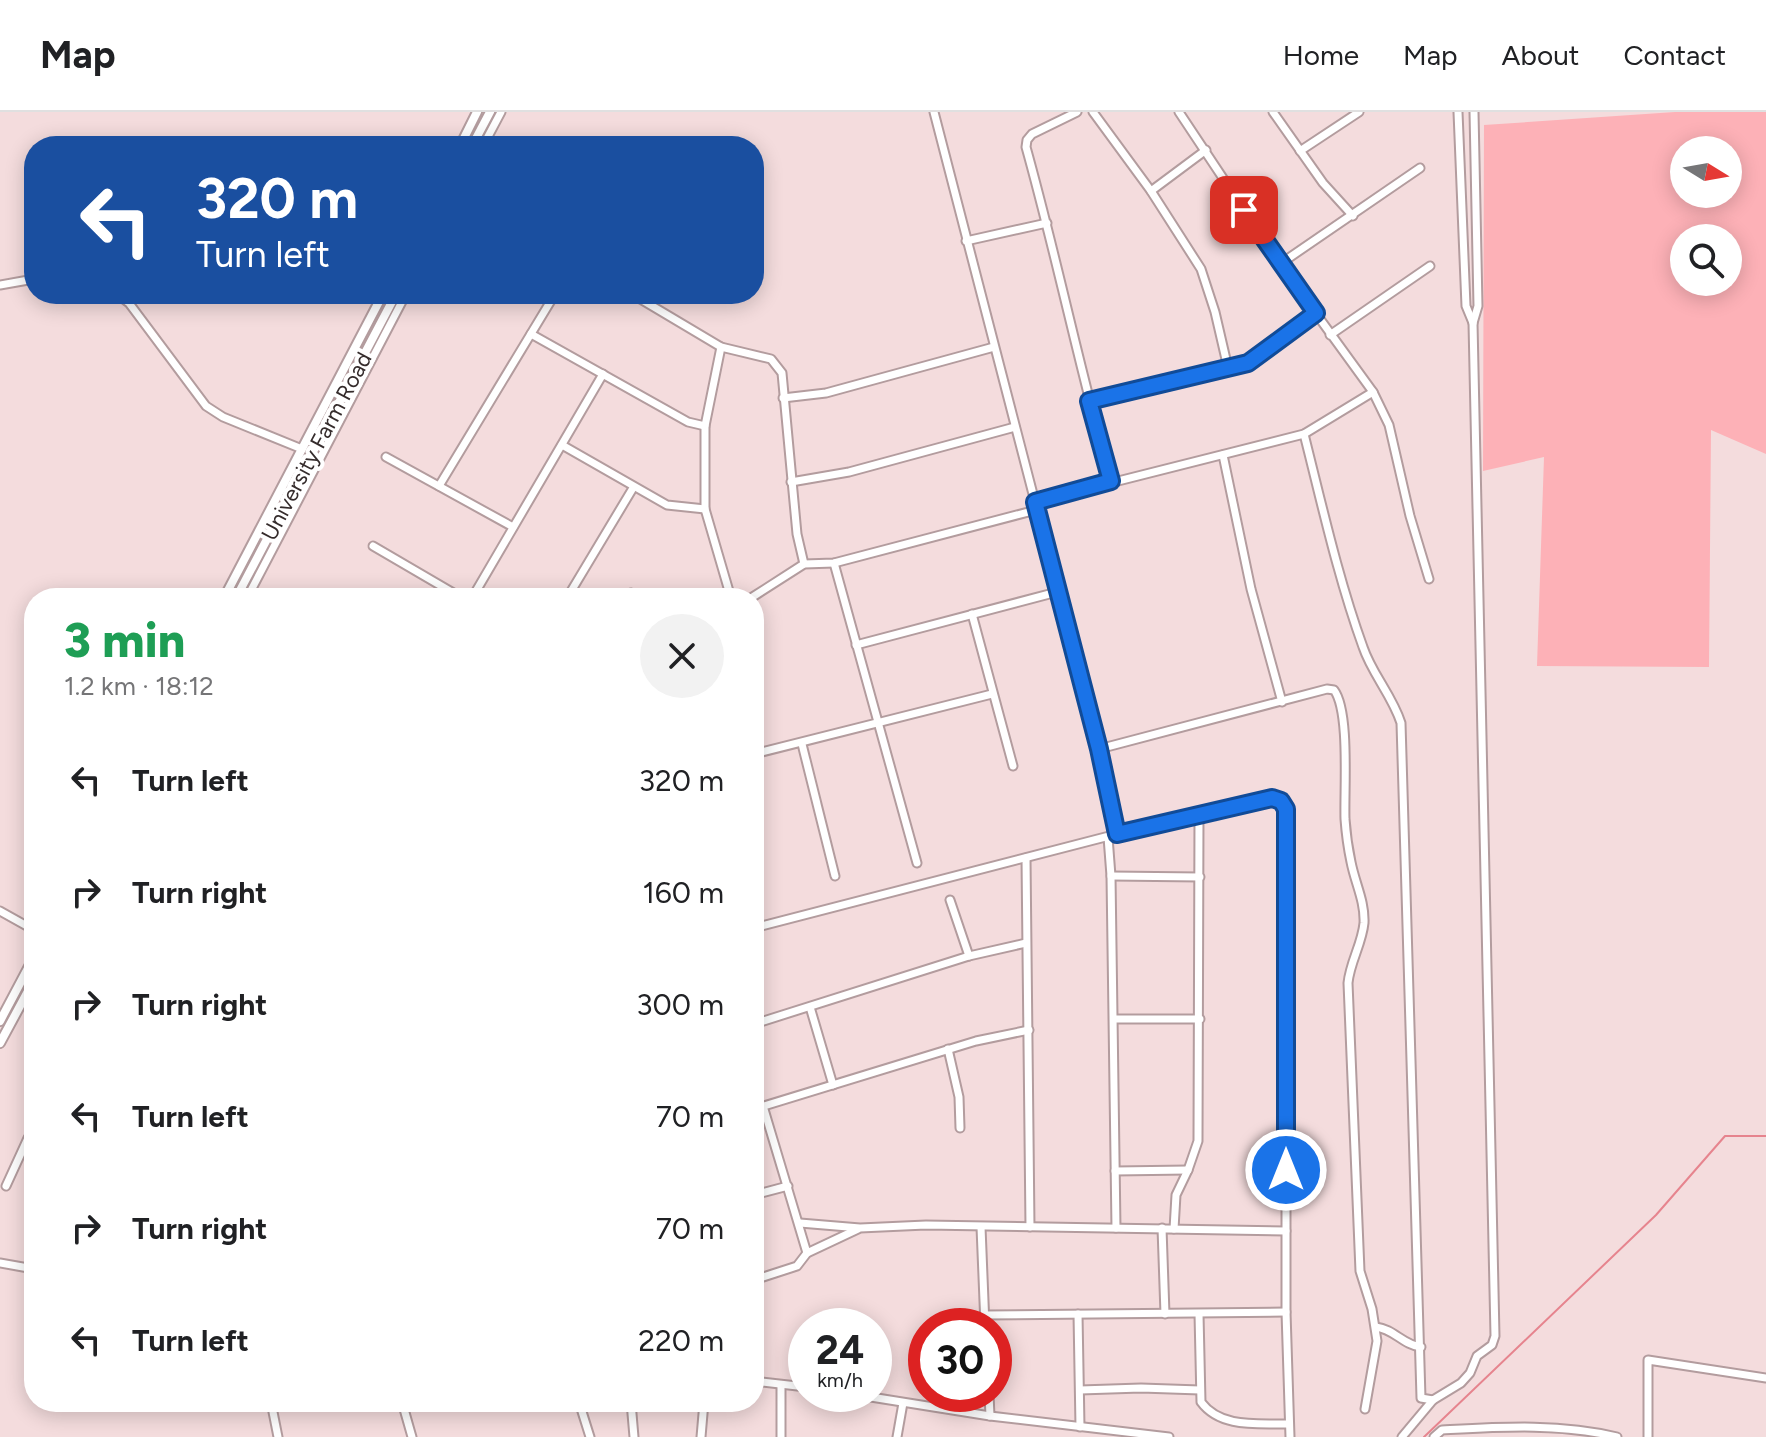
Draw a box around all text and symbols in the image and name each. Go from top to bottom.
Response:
text: Map [40,32,116,78]
text: Home [1283,38,1359,72]
text: Map [1403,38,1458,72]
text: About [1502,38,1579,72]
text: Contact [1623,38,1726,72]
north arrow [1670,136,1742,208]
map controls [1670,136,1742,296]
text: 320 m [196,165,358,232]
icon: left [64,168,168,272]
pin [1210,176,1278,244]
icon: arrive [1222,188,1266,232]
button: search [1670,224,1742,296]
text: Turn left [196,233,330,276]
street label: University Farm Road [255,347,378,545]
text: 3 min [64,611,185,669]
button: close [640,614,724,698]
text: 1.2 km · 18:12 [64,670,214,702]
icon: left [64,758,108,802]
text: Turn left [132,762,249,799]
text: 320 m [639,762,724,799]
icon: right [64,870,108,914]
text: Turn right [132,874,267,911]
text: 160 m [642,874,724,911]
icon: right [64,982,108,1026]
text: Turn right [132,986,267,1023]
text: 300 m [636,986,724,1023]
icon: left [64,1094,108,1138]
text: Turn left [132,1098,249,1135]
text: 70 m [656,1098,724,1135]
position arrow [1244,1128,1328,1212]
icon: right [64,1206,108,1250]
text: Turn right [132,1210,267,1247]
text: 70 m [656,1210,724,1247]
speed limit sign: 30 [908,1308,1012,1412]
icon: left [64,1318,108,1362]
text: Turn left [132,1322,249,1359]
text: 220 m [638,1322,724,1359]
text: 24 [816,1326,864,1374]
text: km/h [817,1368,863,1392]

